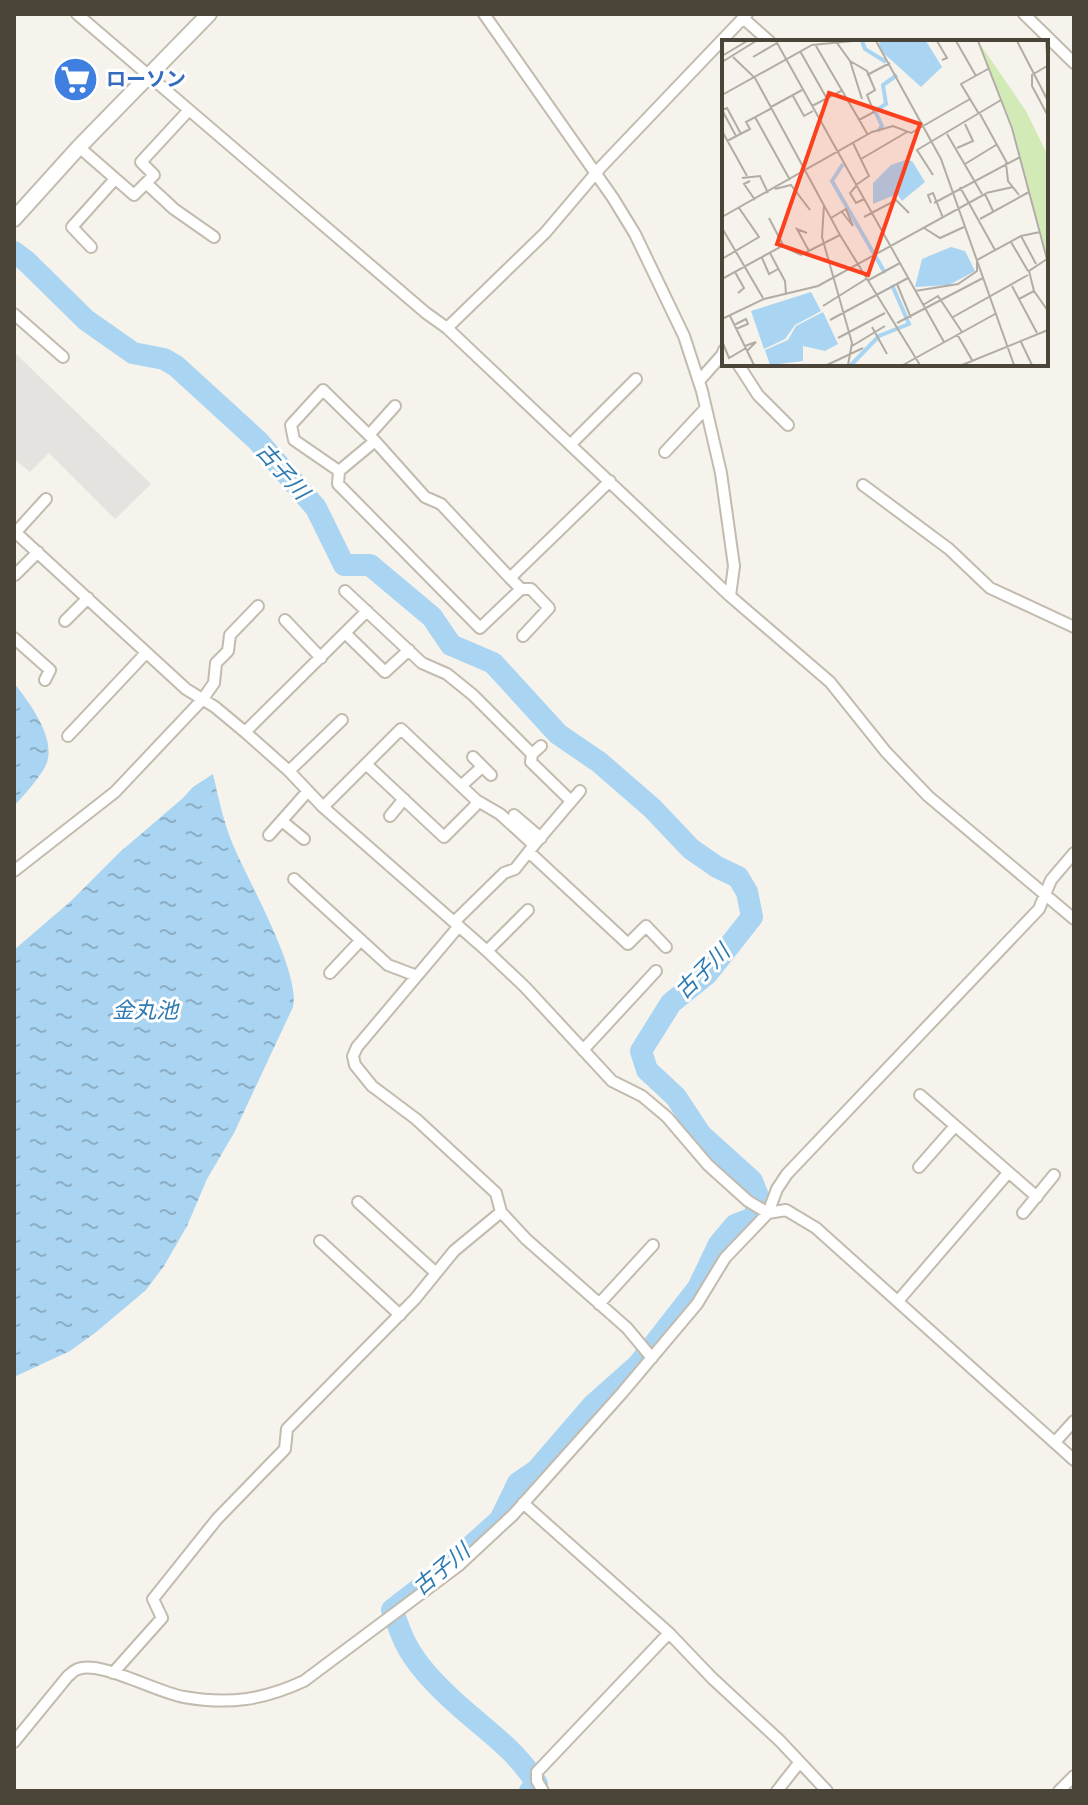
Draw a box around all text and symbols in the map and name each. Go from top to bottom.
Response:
inset map [722,40,1048,366]
supermarket icon: ローソン [51,55,99,103]
place label: ローソン [106,66,186,92]
water label: 古子川 [251,437,317,506]
water label: 古子川 [669,936,737,1004]
water label: 金丸池 [112,996,180,1024]
water label: 古子川 [407,1536,477,1601]

